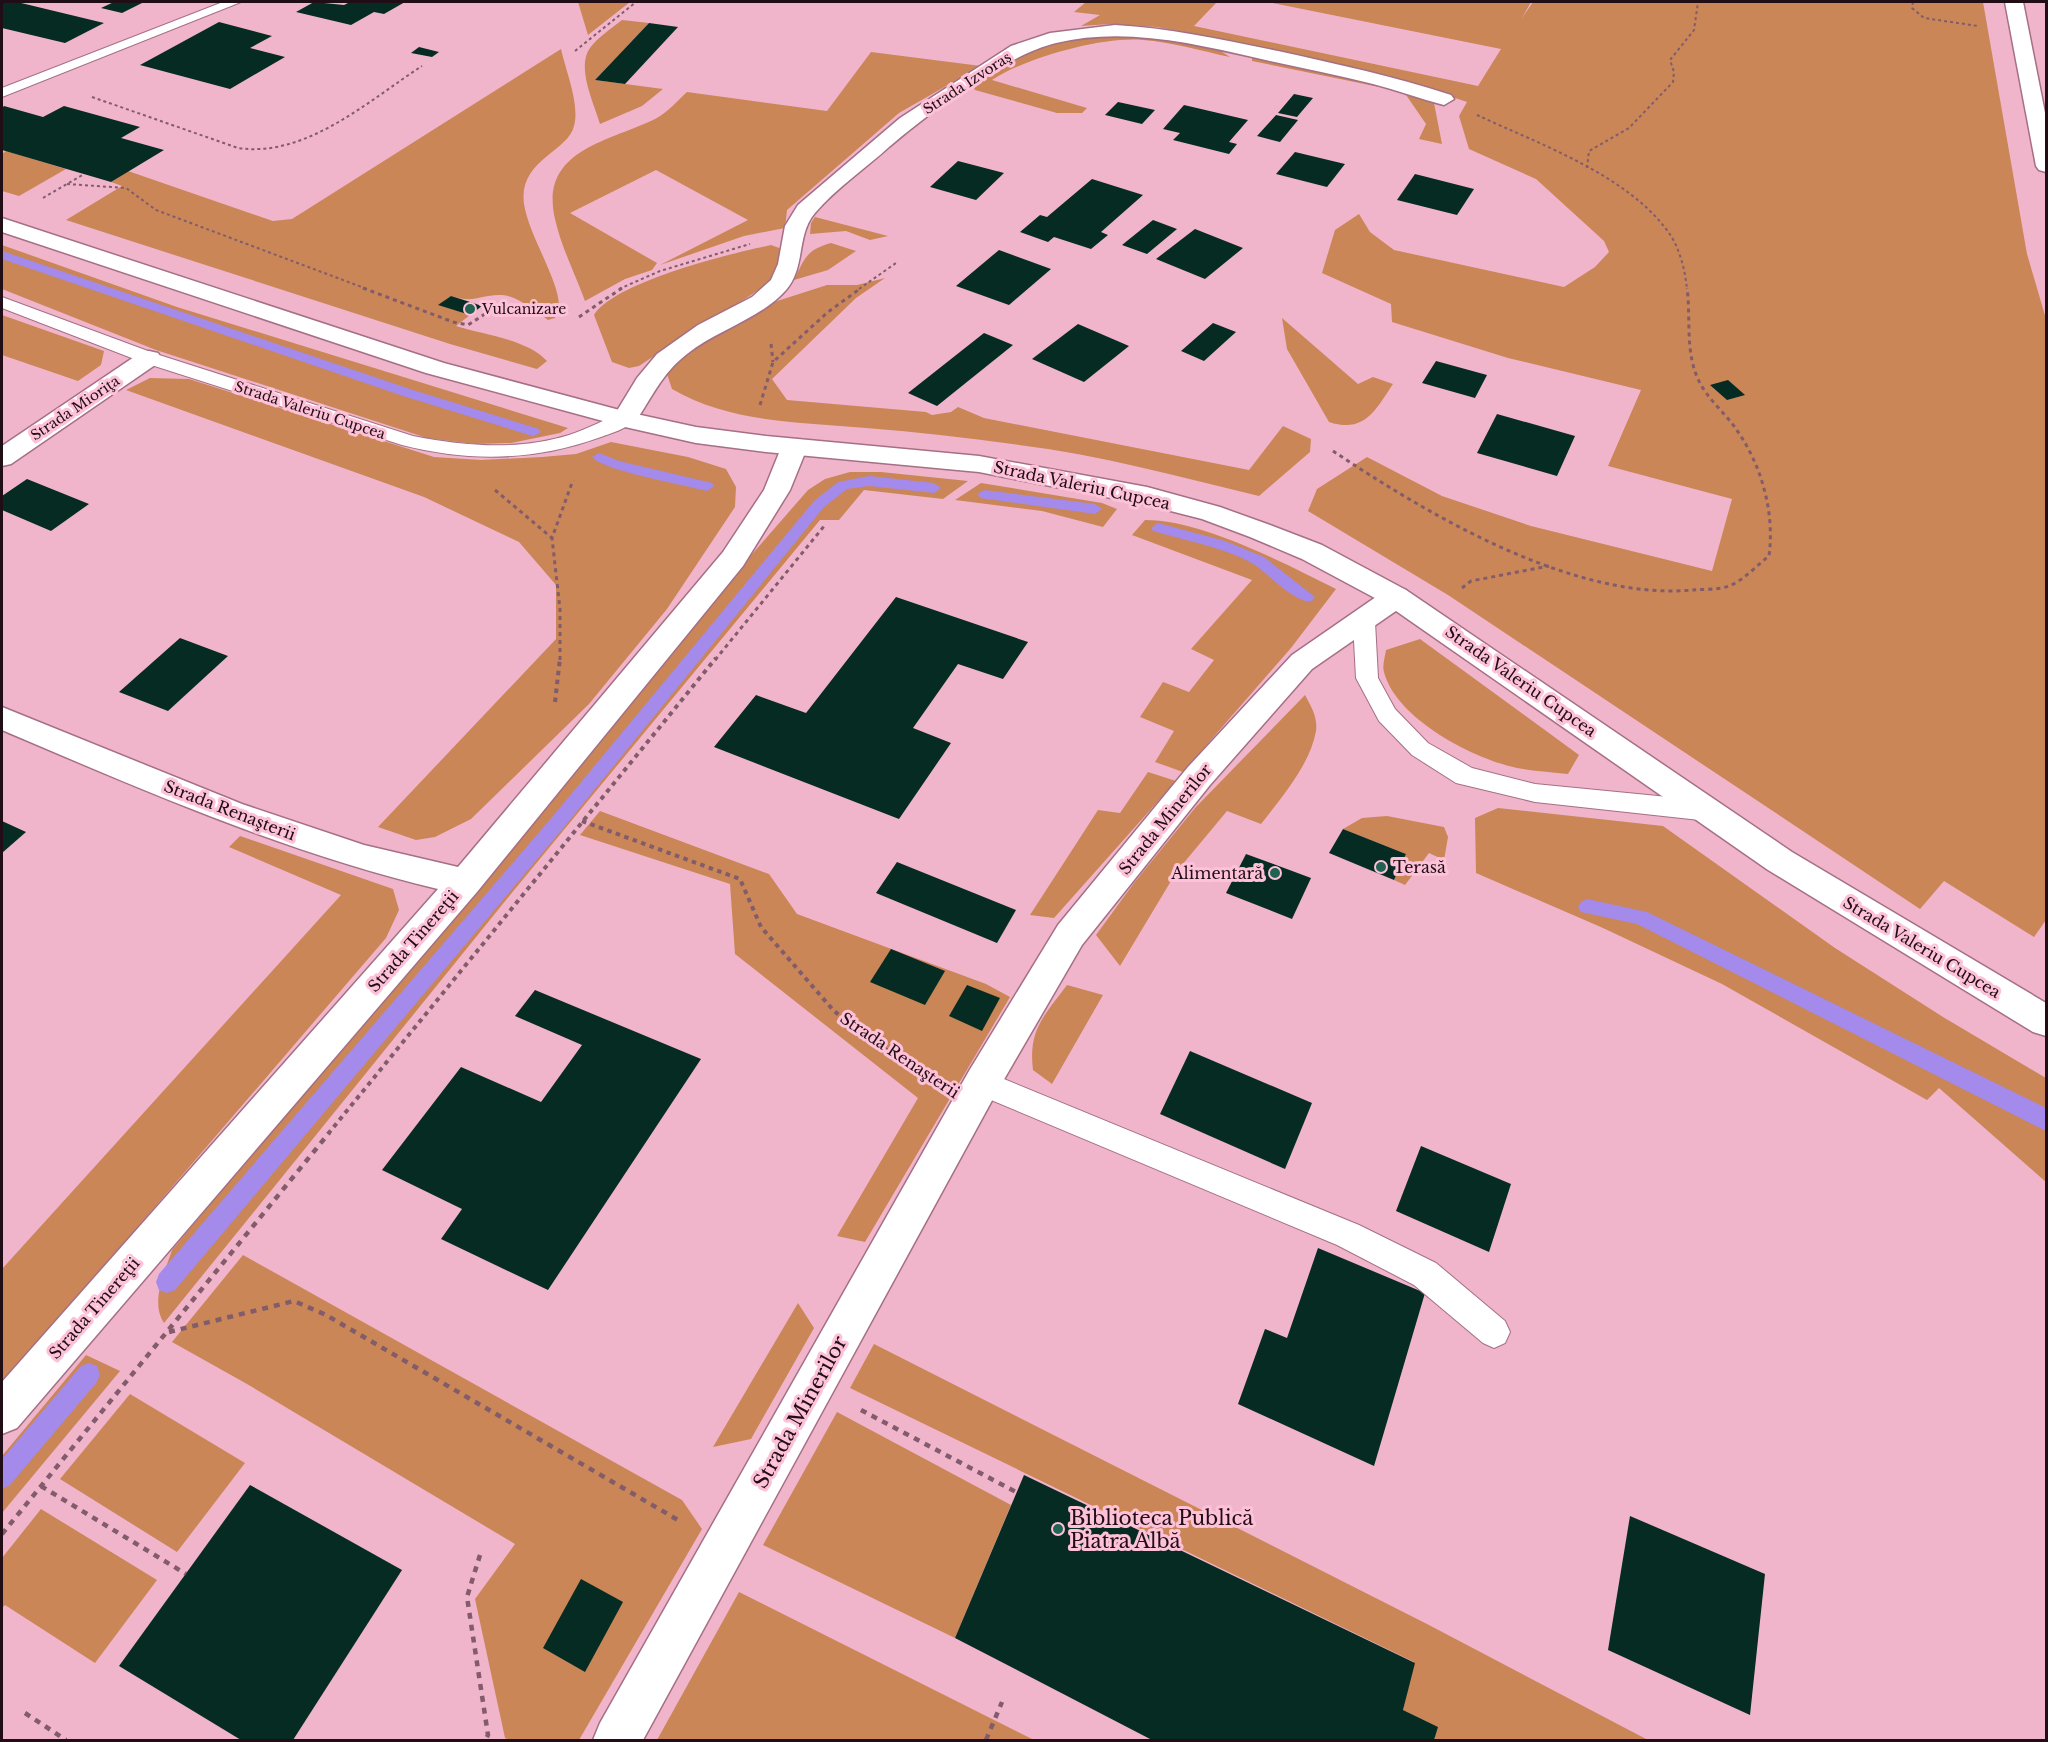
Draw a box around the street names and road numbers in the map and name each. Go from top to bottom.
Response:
street label: Strada Izvoraş [920,48,1014,118]
street label: Strada Mioriţa [27,371,123,444]
street label: Strada Valeriu Cupcea [232,377,388,443]
street label: Strada Valeriu Cupcea [992,457,1172,514]
street label: Strada Valeriu Cupcea [1442,621,1601,741]
street label: Strada Minerilor [1114,759,1216,878]
street label: Strada Renaşterii [161,776,299,845]
street label: Strada Tinereţii [363,886,463,996]
street label: Strada Valeriu Cupcea [1840,892,2004,1002]
street label: Strada Renaşterii [837,1008,964,1103]
street label: Strada Tinereţii [44,1253,144,1363]
street label: Strada Minerilor [748,1331,852,1492]

